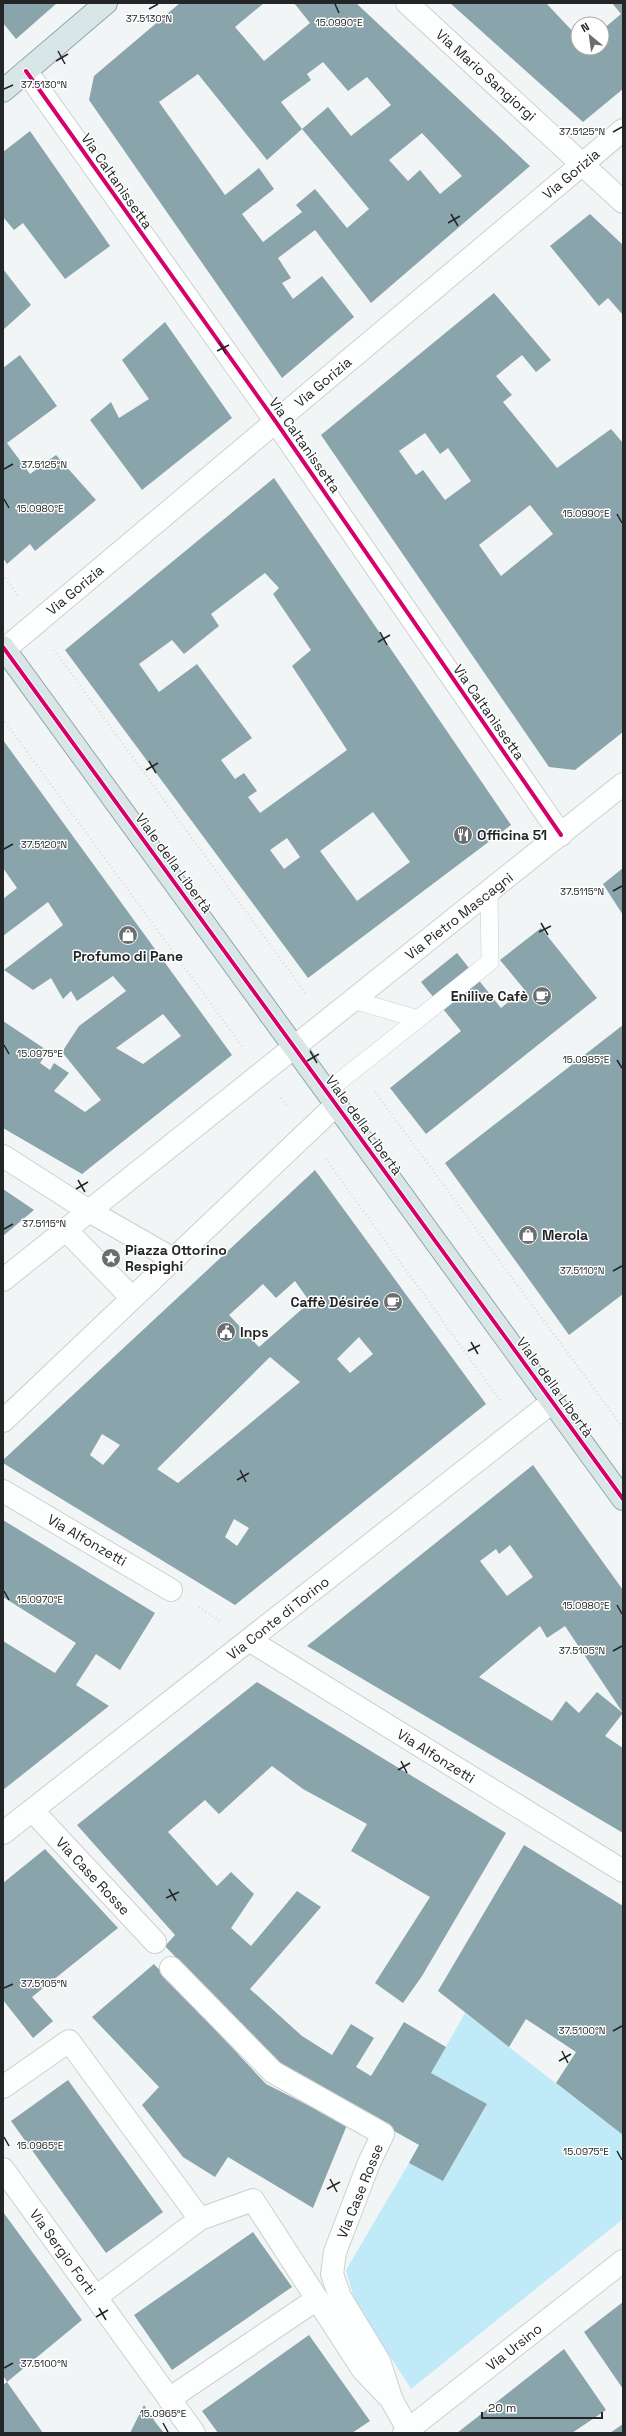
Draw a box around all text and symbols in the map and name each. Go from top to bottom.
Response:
text: 37.5130°N [126,12,172,25]
text: 15.0990°E [315,16,363,29]
north arrow [570,16,610,56]
text: N [579,19,592,35]
street label: Via Mario Sangiorgi [432,25,540,125]
text: 37.5130°N [21,78,67,91]
text: 37.5125°N [559,125,605,138]
street label: Via Caltanissetta [77,130,157,232]
street label: Via Gorizia [539,145,603,203]
street label: Via Gorizia [291,353,355,411]
street label: Via Caltanissetta [265,394,345,496]
text: 37.5125°N [21,458,67,471]
text: 15.0980°E [16,502,64,515]
text: 15.0990°E [562,507,610,520]
street label: Via Gorizia [43,561,107,619]
street label: Via Caltanissetta [449,661,529,763]
street label: Viale della Libertà [132,809,216,917]
restaurant icon: Officina 51 [452,824,474,846]
place label: Officina 51 [477,826,547,844]
text: 37.5120°N [21,838,67,851]
street label: Via Pietro Mascagni [401,868,517,964]
text: 37.5115°N [560,885,604,898]
shop icon: Profumo di Pane [117,924,139,946]
place label: Profumo di Pane [73,947,183,965]
cafe icon: Enilive Cafè [531,985,553,1007]
place label: Enilive Cafè [451,987,528,1005]
text: 15.0975°E [17,1047,63,1060]
text: 15.0985°E [563,1053,610,1066]
street label: Viale della Libertà [322,1071,406,1179]
text: 37.5115°N [22,1217,66,1230]
shop icon: Merola [517,1224,539,1246]
place label: Merola [542,1226,588,1244]
place label: Piazza Ottorino Respighi [125,1241,227,1275]
place icon: Piazza Ottorino Respighi [100,1247,122,1269]
text: 37.5110°N [560,1264,604,1277]
cafe icon: Caffè Désirée [382,1291,404,1313]
place label: Caffè Désirée [290,1293,379,1311]
public building icon: Inps [215,1321,237,1343]
place label: Inps [240,1323,269,1341]
street label: Viale della Libertà [513,1333,597,1441]
street label: Via Alfonzetti [44,1510,130,1570]
street label: Via Conte di Torino [223,1572,333,1664]
text: 15.0970°E [17,1593,64,1606]
text: 15.0980°E [562,1599,610,1612]
text: 37.5105°N [559,1644,605,1657]
street label: Via Alfonzetti [394,1725,478,1787]
street label: Via Case Rosse [52,1833,134,1919]
text: 37.5105°N [21,1977,67,1990]
text: 37.5100°N [559,2024,605,2037]
text: 15.0965°E [17,2139,64,2152]
street label: Via Case Rosse [333,2141,387,2241]
text: 15.0975°E [563,2145,609,2158]
street label: Via Sergio Forti [26,2206,100,2298]
street label: Via Ursino [482,2320,546,2374]
text: 37.5100°N [21,2357,67,2370]
scale bar [482,2394,602,2420]
text: 20 m [488,2400,516,2416]
text: 15.0965°E [140,2407,187,2420]

